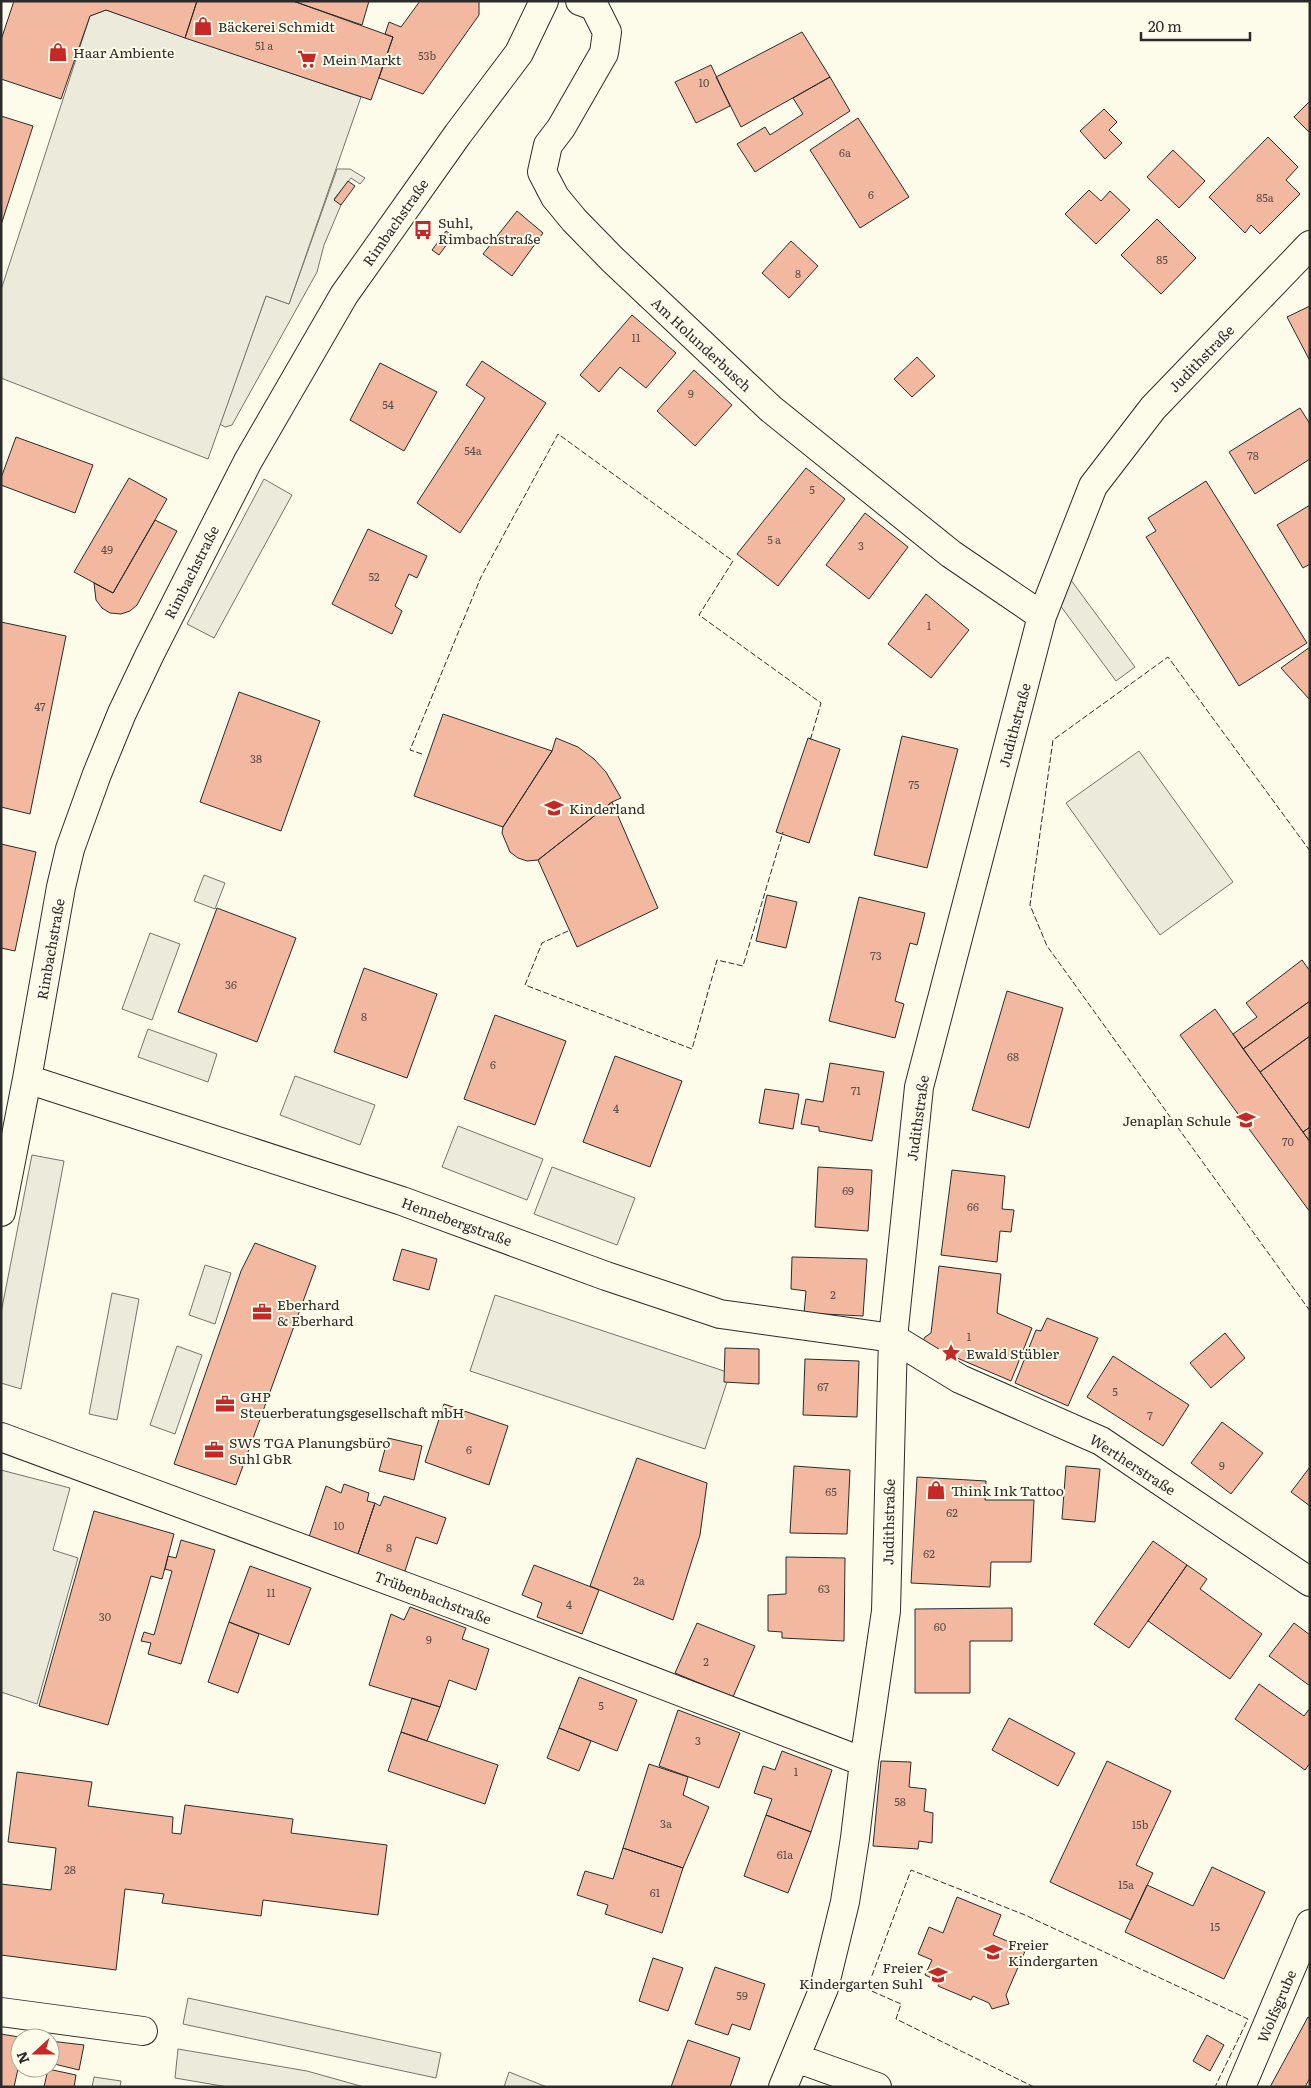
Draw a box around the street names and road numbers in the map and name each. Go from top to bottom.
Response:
street label: Rimbachstraße [357,174,433,270]
street label: Am Holunderbusch [648,292,756,396]
street label: Judithstraße [1164,320,1238,396]
street label: Rimbachstraße [159,522,223,622]
street label: Judithstraße [993,681,1035,769]
street label: Rimbachstraße [31,897,69,1001]
street label: Judithstraße [901,1074,933,1162]
street label: Hennebergstraße [399,1192,515,1250]
street label: Wertherstraße [1086,1429,1180,1499]
street label: Judithstraße [877,1479,899,1565]
street label: Trübenbachstraße [371,1565,495,1629]
street label: Wolfsgrube [1252,1967,1300,2045]

